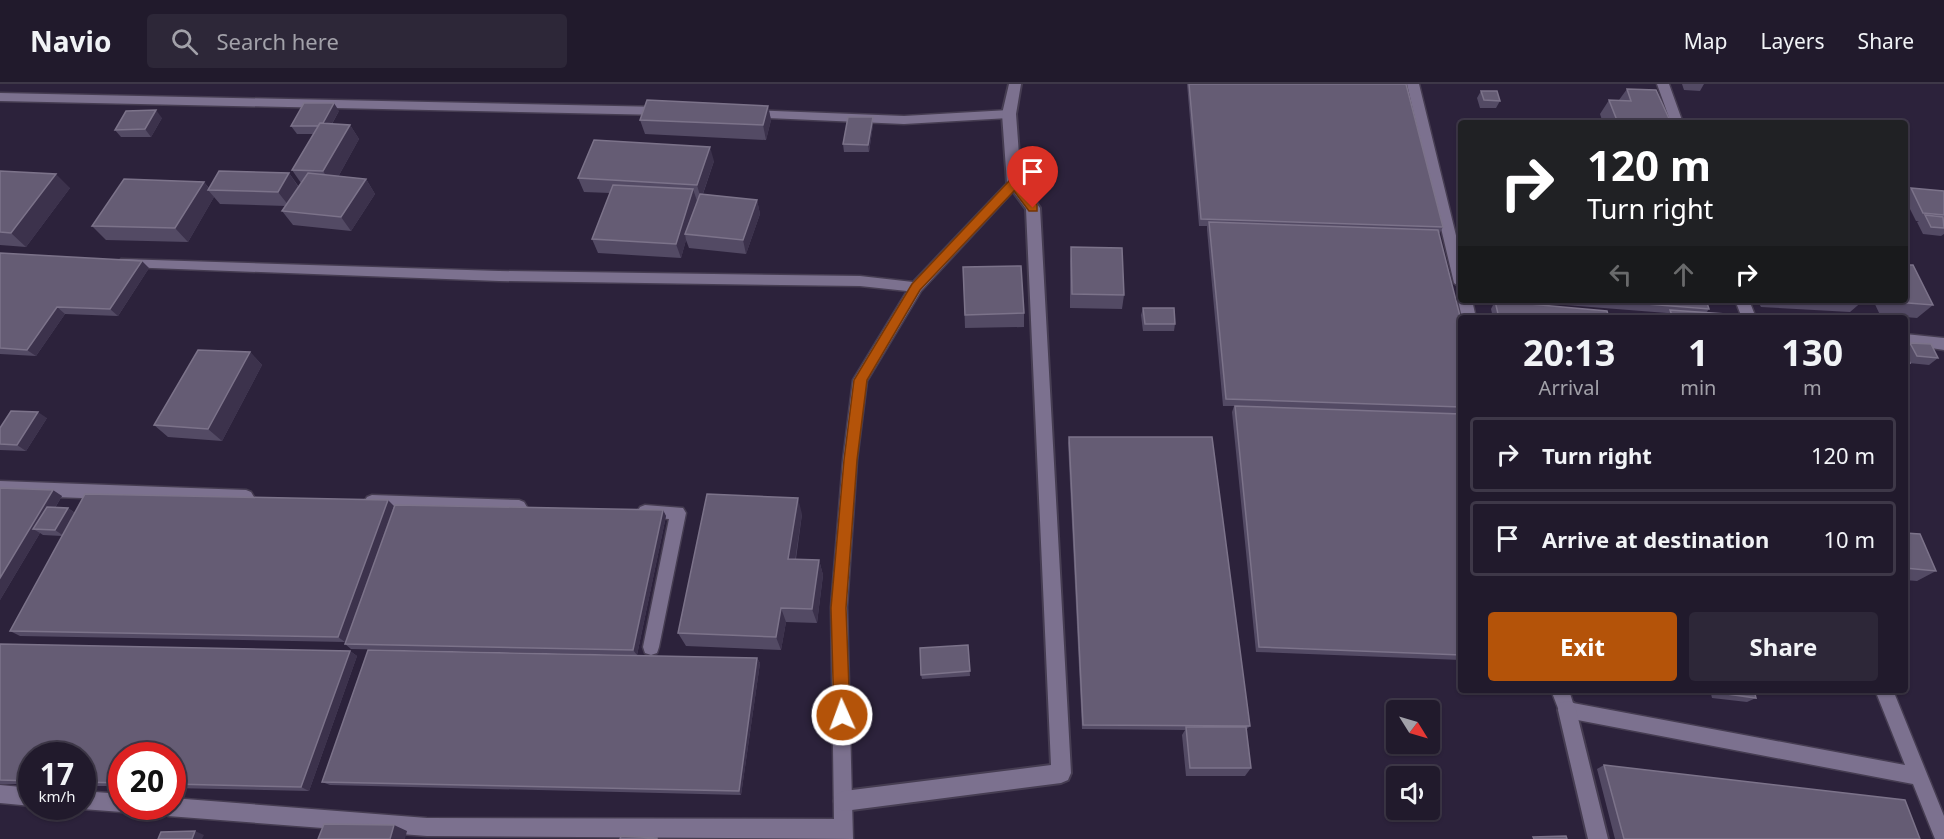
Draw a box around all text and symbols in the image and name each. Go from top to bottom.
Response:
search box [147,14,567,68]
text: Navio [30,22,111,60]
icon: search [168,25,201,58]
text: Search here [216,26,339,56]
text: Map [1684,27,1728,55]
text: Layers [1761,27,1825,55]
text: Share [1858,27,1914,55]
text: 120 m [1587,136,1711,193]
icon: right [1488,144,1566,222]
pin [1007,146,1058,208]
icon: arrive [1016,155,1049,188]
text: Turn right [1587,190,1713,227]
icon: left [1604,258,1637,291]
icon: ahead [1667,258,1700,291]
icon: right [1730,258,1763,291]
text: 20:13 [1523,328,1615,377]
text: 1 [1688,328,1709,377]
text: 130 [1781,328,1843,377]
text: Arrival [1539,374,1600,401]
text: min [1680,374,1716,401]
text: m [1803,374,1822,401]
icon: right [1491,438,1524,471]
text: Turn right [1542,440,1652,470]
text: 120 m [1811,440,1875,470]
icon: arrive [1491,522,1524,555]
text: Arrive at destination [1542,524,1769,554]
text: 10 m [1824,524,1875,554]
button: Exit [1488,612,1677,681]
button: Share [1689,612,1878,681]
position arrow [810,683,874,747]
north arrow [1386,700,1440,754]
map controls [1386,700,1440,820]
speed limit sign: 20 [108,742,186,820]
text: 17 [40,753,74,794]
button: sound [1386,766,1440,820]
text: km/h [39,786,75,806]

